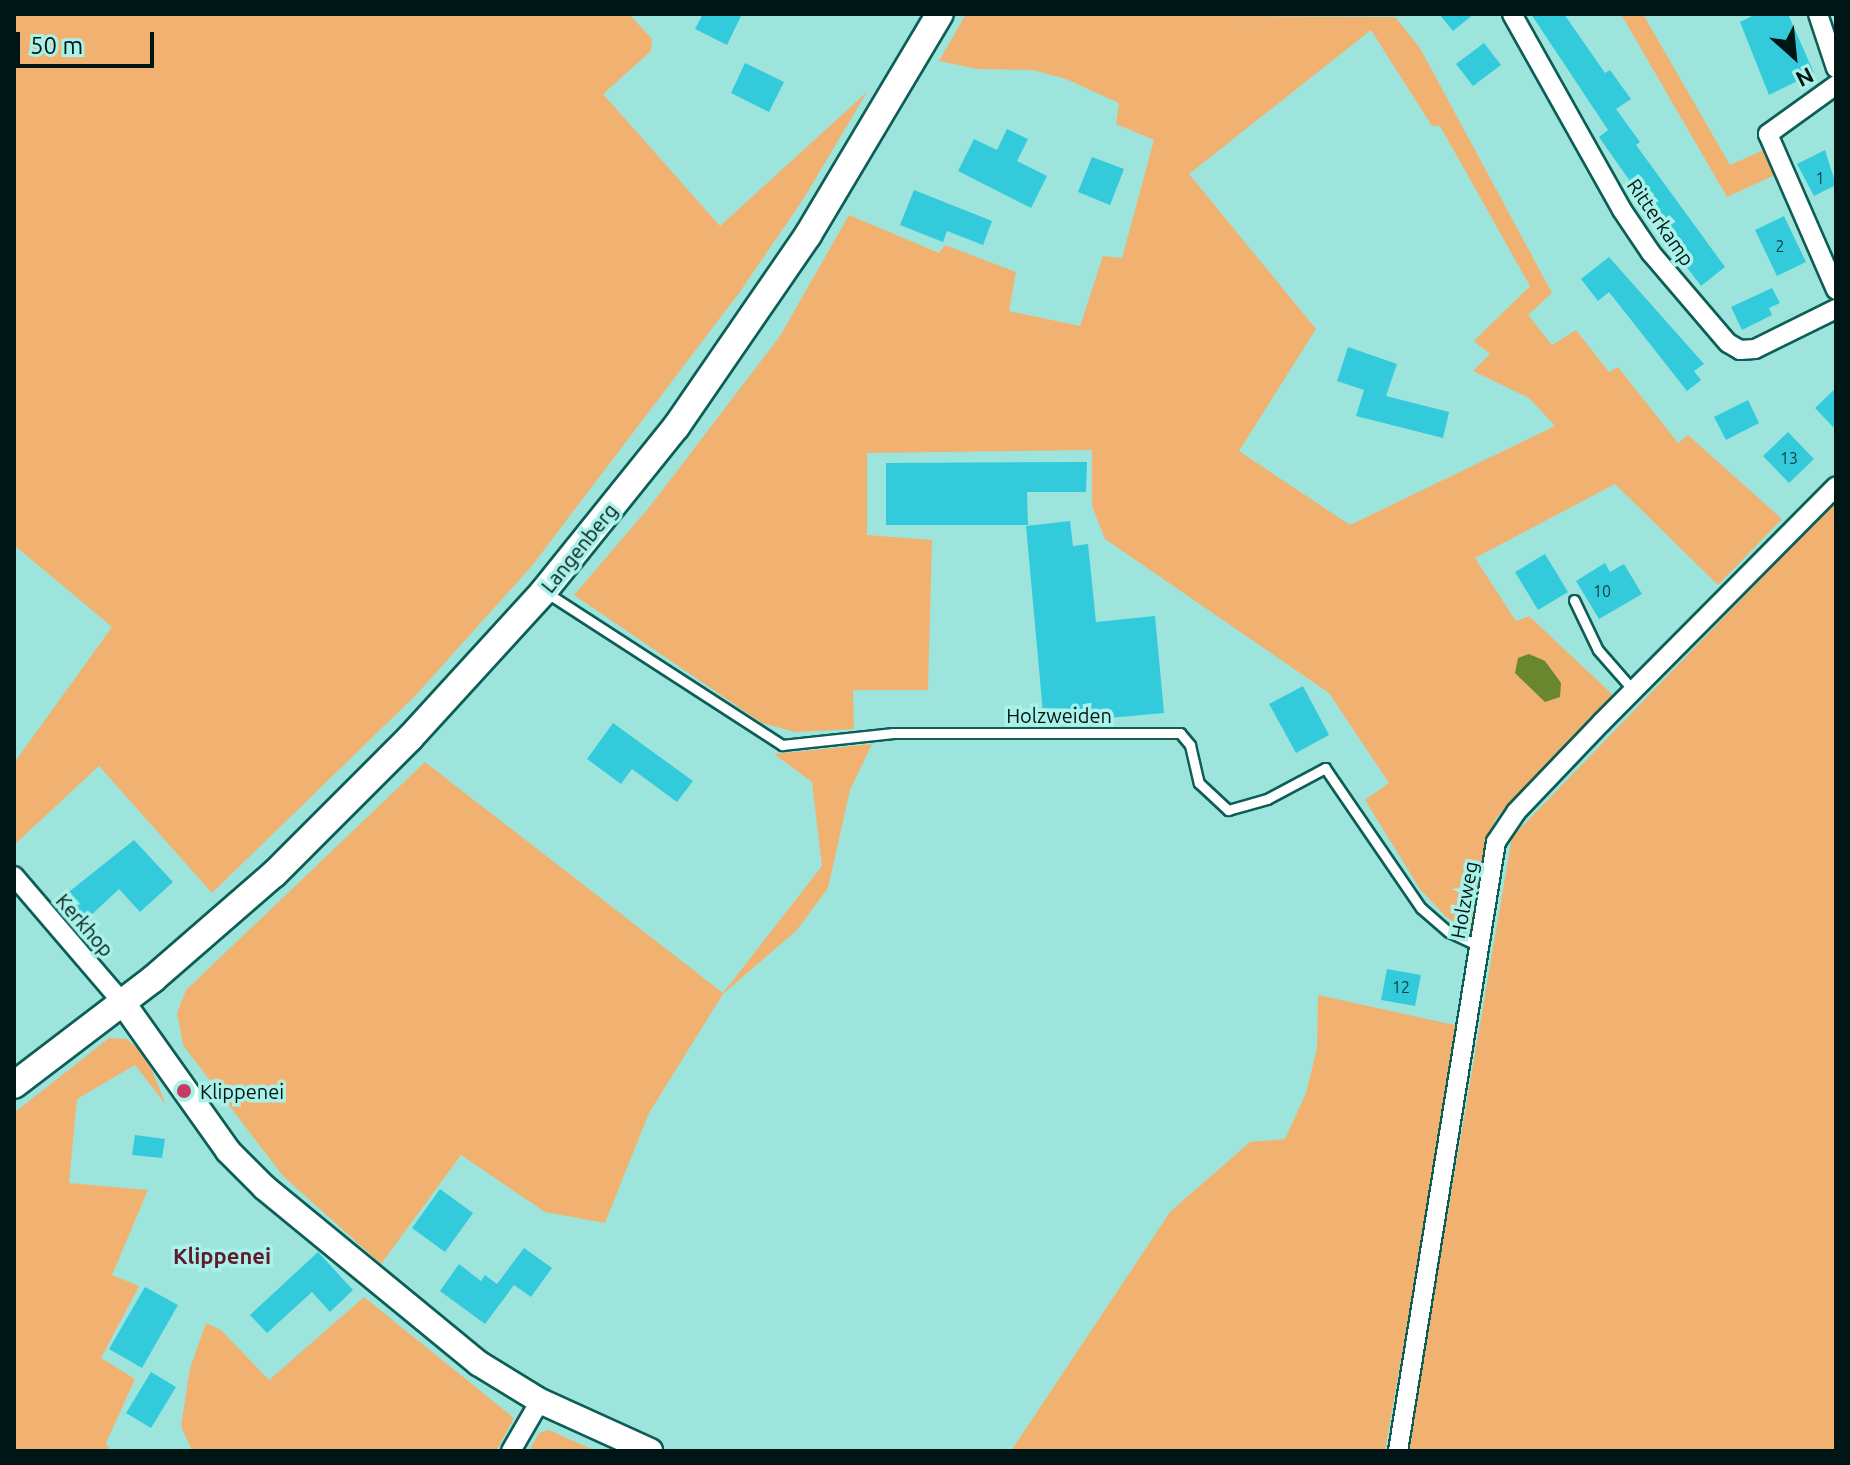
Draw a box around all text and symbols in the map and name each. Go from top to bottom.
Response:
scale bar [20,16,158,66]
north arrow [1754,16,1834,96]
text: 50 m [30,32,83,59]
text: N [1792,63,1818,93]
house number: 1 [1815,168,1825,188]
street label: Ritterkamp [1622,174,1700,270]
house number: 2 [1775,236,1785,256]
house number: 13 [1780,448,1798,468]
street label: Langenberg [536,499,622,597]
house number: 10 [1593,581,1611,601]
street label: Holzweiden [1006,703,1112,727]
street label: Holzweg [1445,859,1483,941]
street label: Kerkhop [51,889,119,961]
house number: 12 [1392,977,1410,997]
place label: Klippenei [200,1079,284,1103]
marker: Klippenei [175,1082,193,1100]
district label: Klippenei [173,1243,271,1269]

